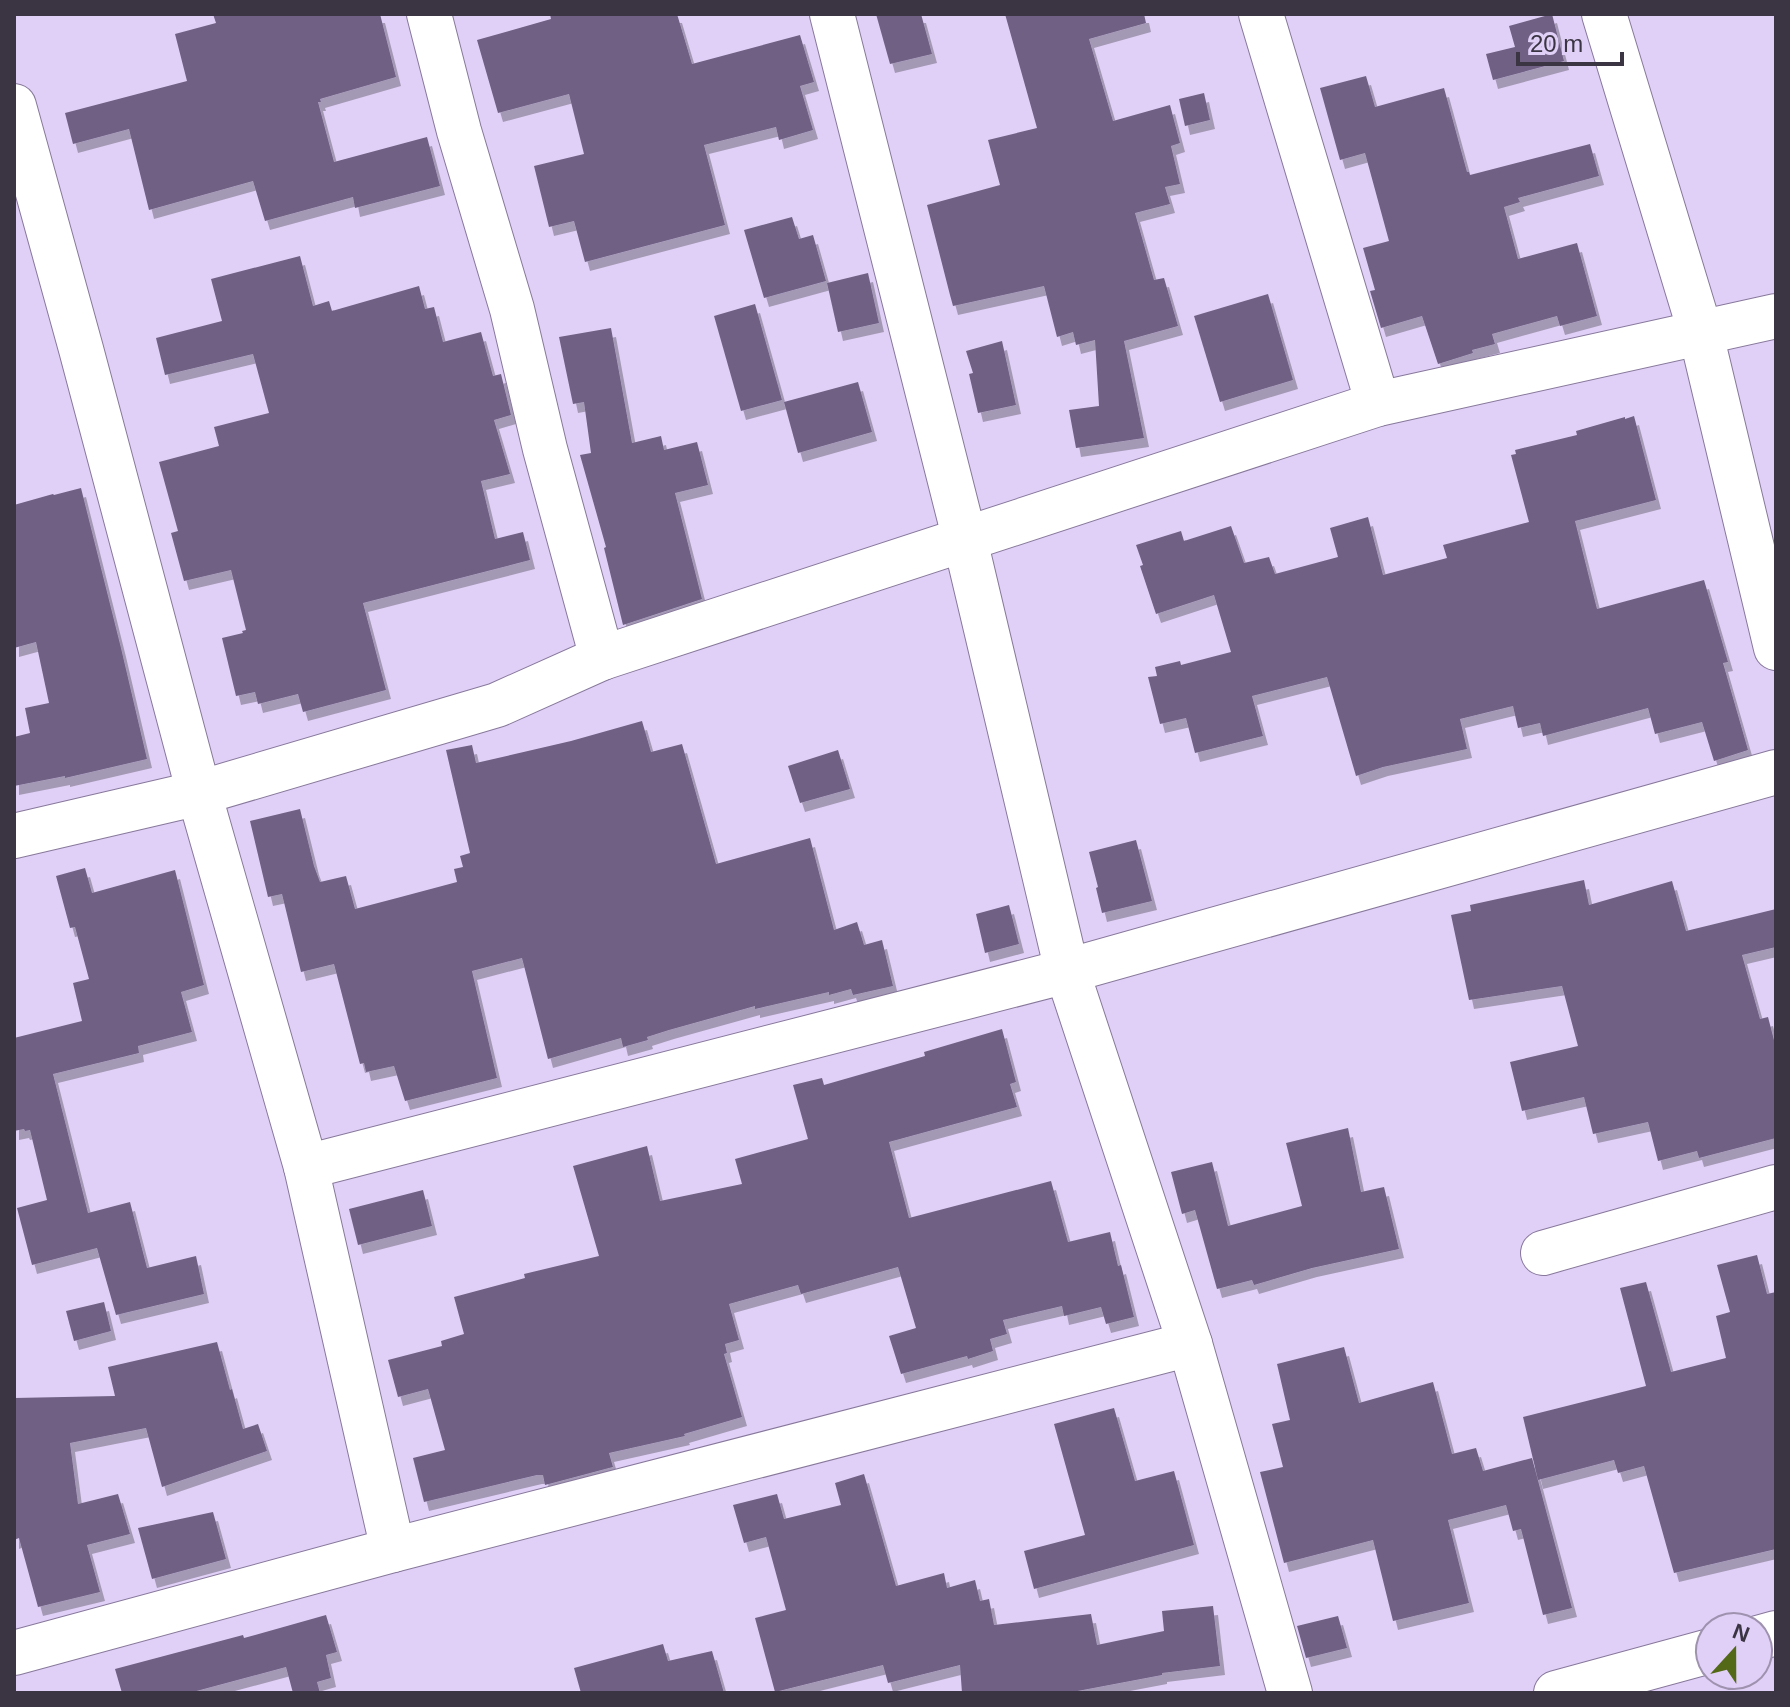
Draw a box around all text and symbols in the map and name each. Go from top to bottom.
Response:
scale bar [1518,16,1622,66]
text: 20 m [1530,30,1583,57]
north arrow [1694,1611,1774,1691]
text: N [1729,1618,1753,1647]

